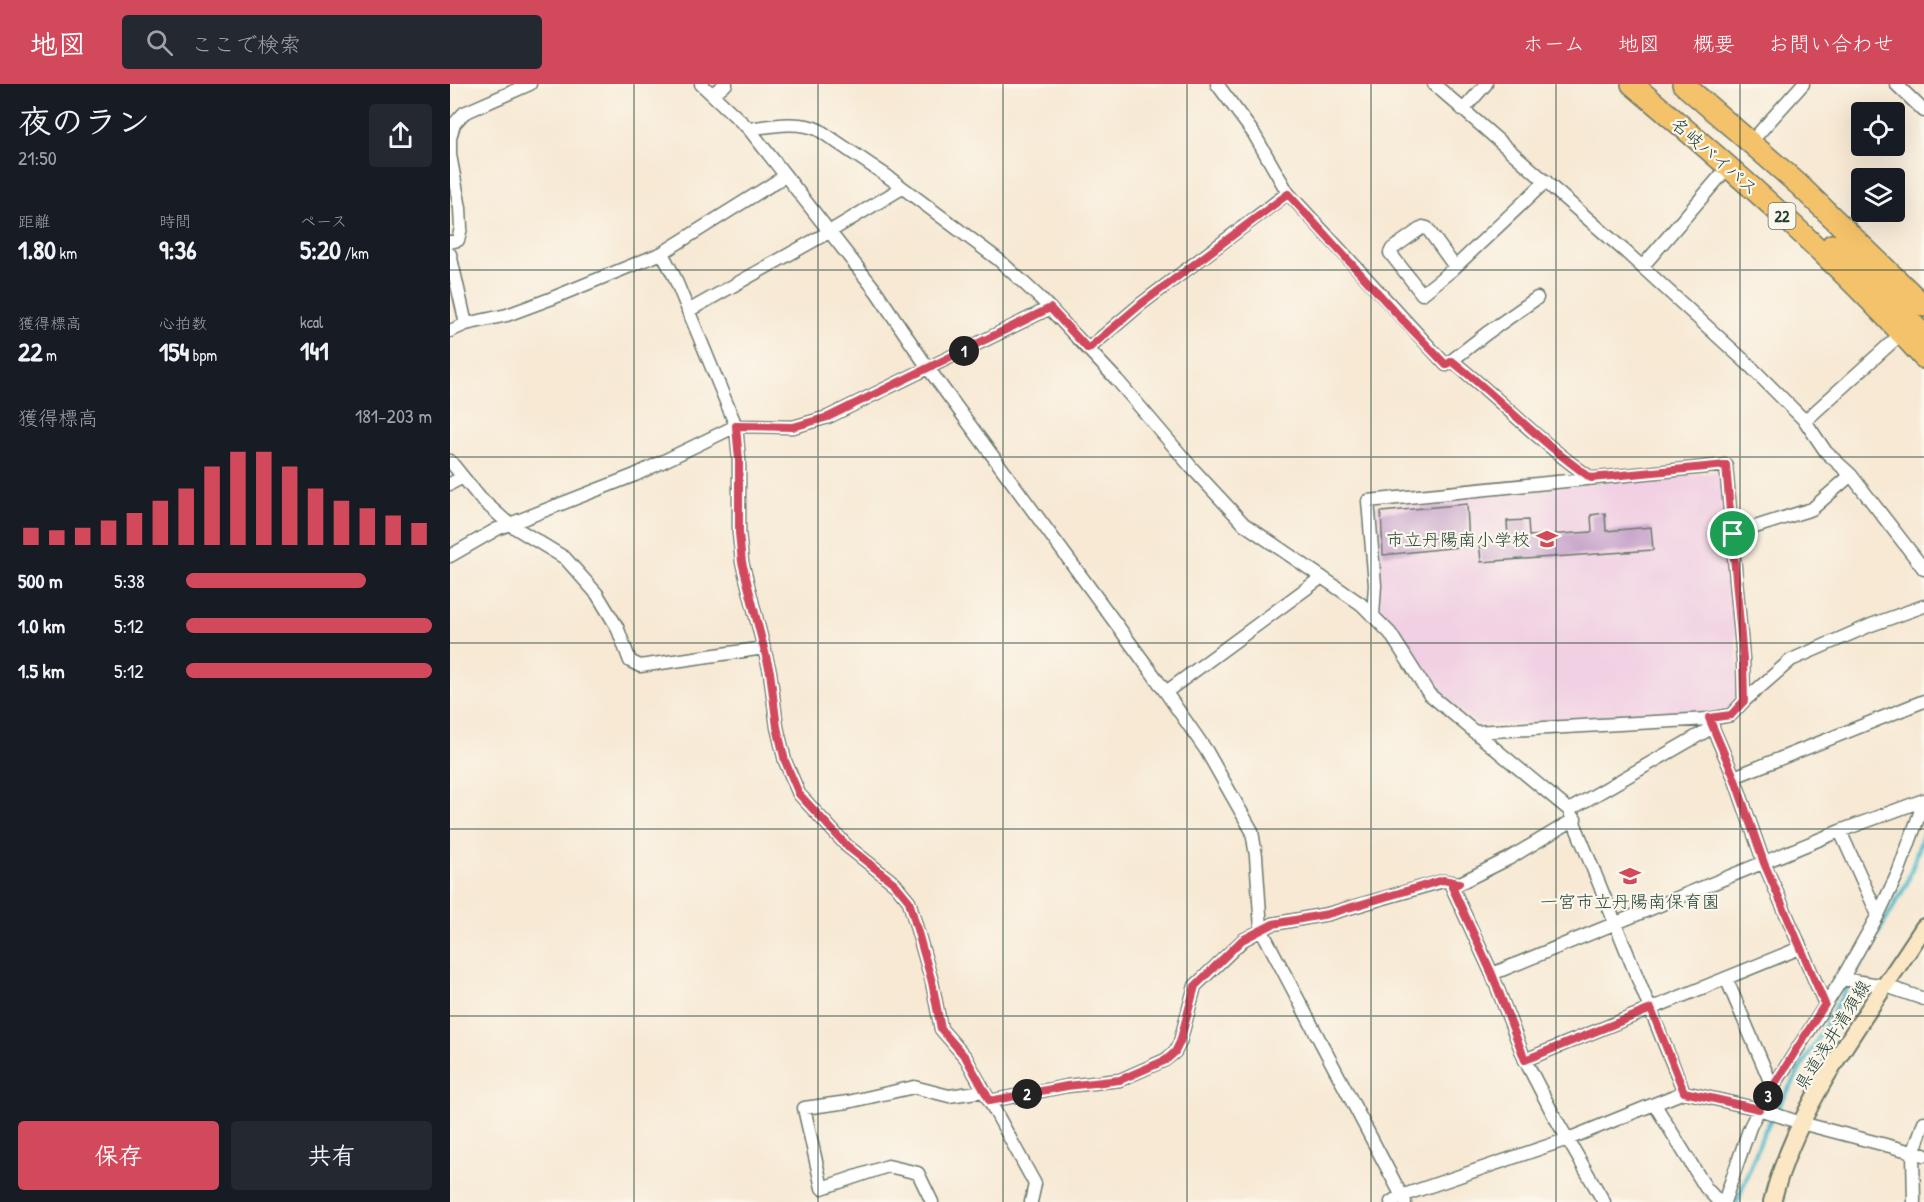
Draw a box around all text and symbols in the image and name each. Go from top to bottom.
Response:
search box [122,15,542,69]
text: 地図 [30,25,86,63]
icon: search [143,26,176,59]
text: ここで検索 [191,29,301,59]
text: ホーム [1523,29,1585,58]
text: 地図 [1618,29,1660,58]
text: 概要 [1693,29,1735,58]
text: お問い合わせ [1768,29,1894,58]
text: 夜のラン [18,99,150,143]
map controls [1851,102,1905,222]
button: locate [1851,102,1905,156]
button: share [369,104,432,167]
street label: 名岐バイパス [1666,111,1764,201]
text: 21:50 [18,144,57,171]
button: layers [1851,168,1905,222]
road number: 22 [1768,203,1796,229]
text: 距離 [18,210,50,232]
text: 時間 [159,210,191,232]
text: ペース [300,210,347,232]
text: 1.80 [18,232,56,267]
text: 9:36 [159,232,197,267]
text: 5:20 [300,232,341,267]
text: km [56,242,77,264]
text: /km [341,242,369,264]
text: kcal [300,311,323,333]
text: 獲得標高 [18,312,82,334]
text: 心拍数 [159,312,207,334]
text: 141 [300,333,329,368]
text: 22 [18,334,42,369]
text: 154 [159,334,189,369]
pin: 1 [949,336,979,366]
text: 1 [961,340,967,362]
text: m [42,344,57,366]
text: bpm [189,344,217,366]
text: 181–203 m [355,402,432,429]
text: 獲得標高 [18,404,98,431]
pin [1707,508,1758,559]
icon: arrive [1716,517,1749,550]
place label: 市立丹陽南小学校 [1386,527,1530,552]
school or university icon: 市立丹陽南小学校 [1535,527,1559,551]
text: 500 m [18,567,63,594]
text: 5:38 [114,567,145,594]
text: 1.0 km [18,612,65,639]
text: 5:12 [114,612,144,639]
text: 1.5 km [18,657,65,684]
text: 5:12 [114,657,144,684]
school or university icon: 一宮市立丹陽南保育園 [1618,864,1642,888]
place label: 一宮市立丹陽南保育園 [1540,889,1720,914]
street label: 県道浅井清須線 [1788,975,1876,1095]
pin: 2 [1012,1079,1042,1109]
pin: 3 [1753,1081,1783,1111]
text: 2 [1023,1083,1031,1105]
text: 3 [1764,1085,1772,1107]
button: 保存 [18,1121,219,1190]
button: 共有 [231,1121,432,1190]

